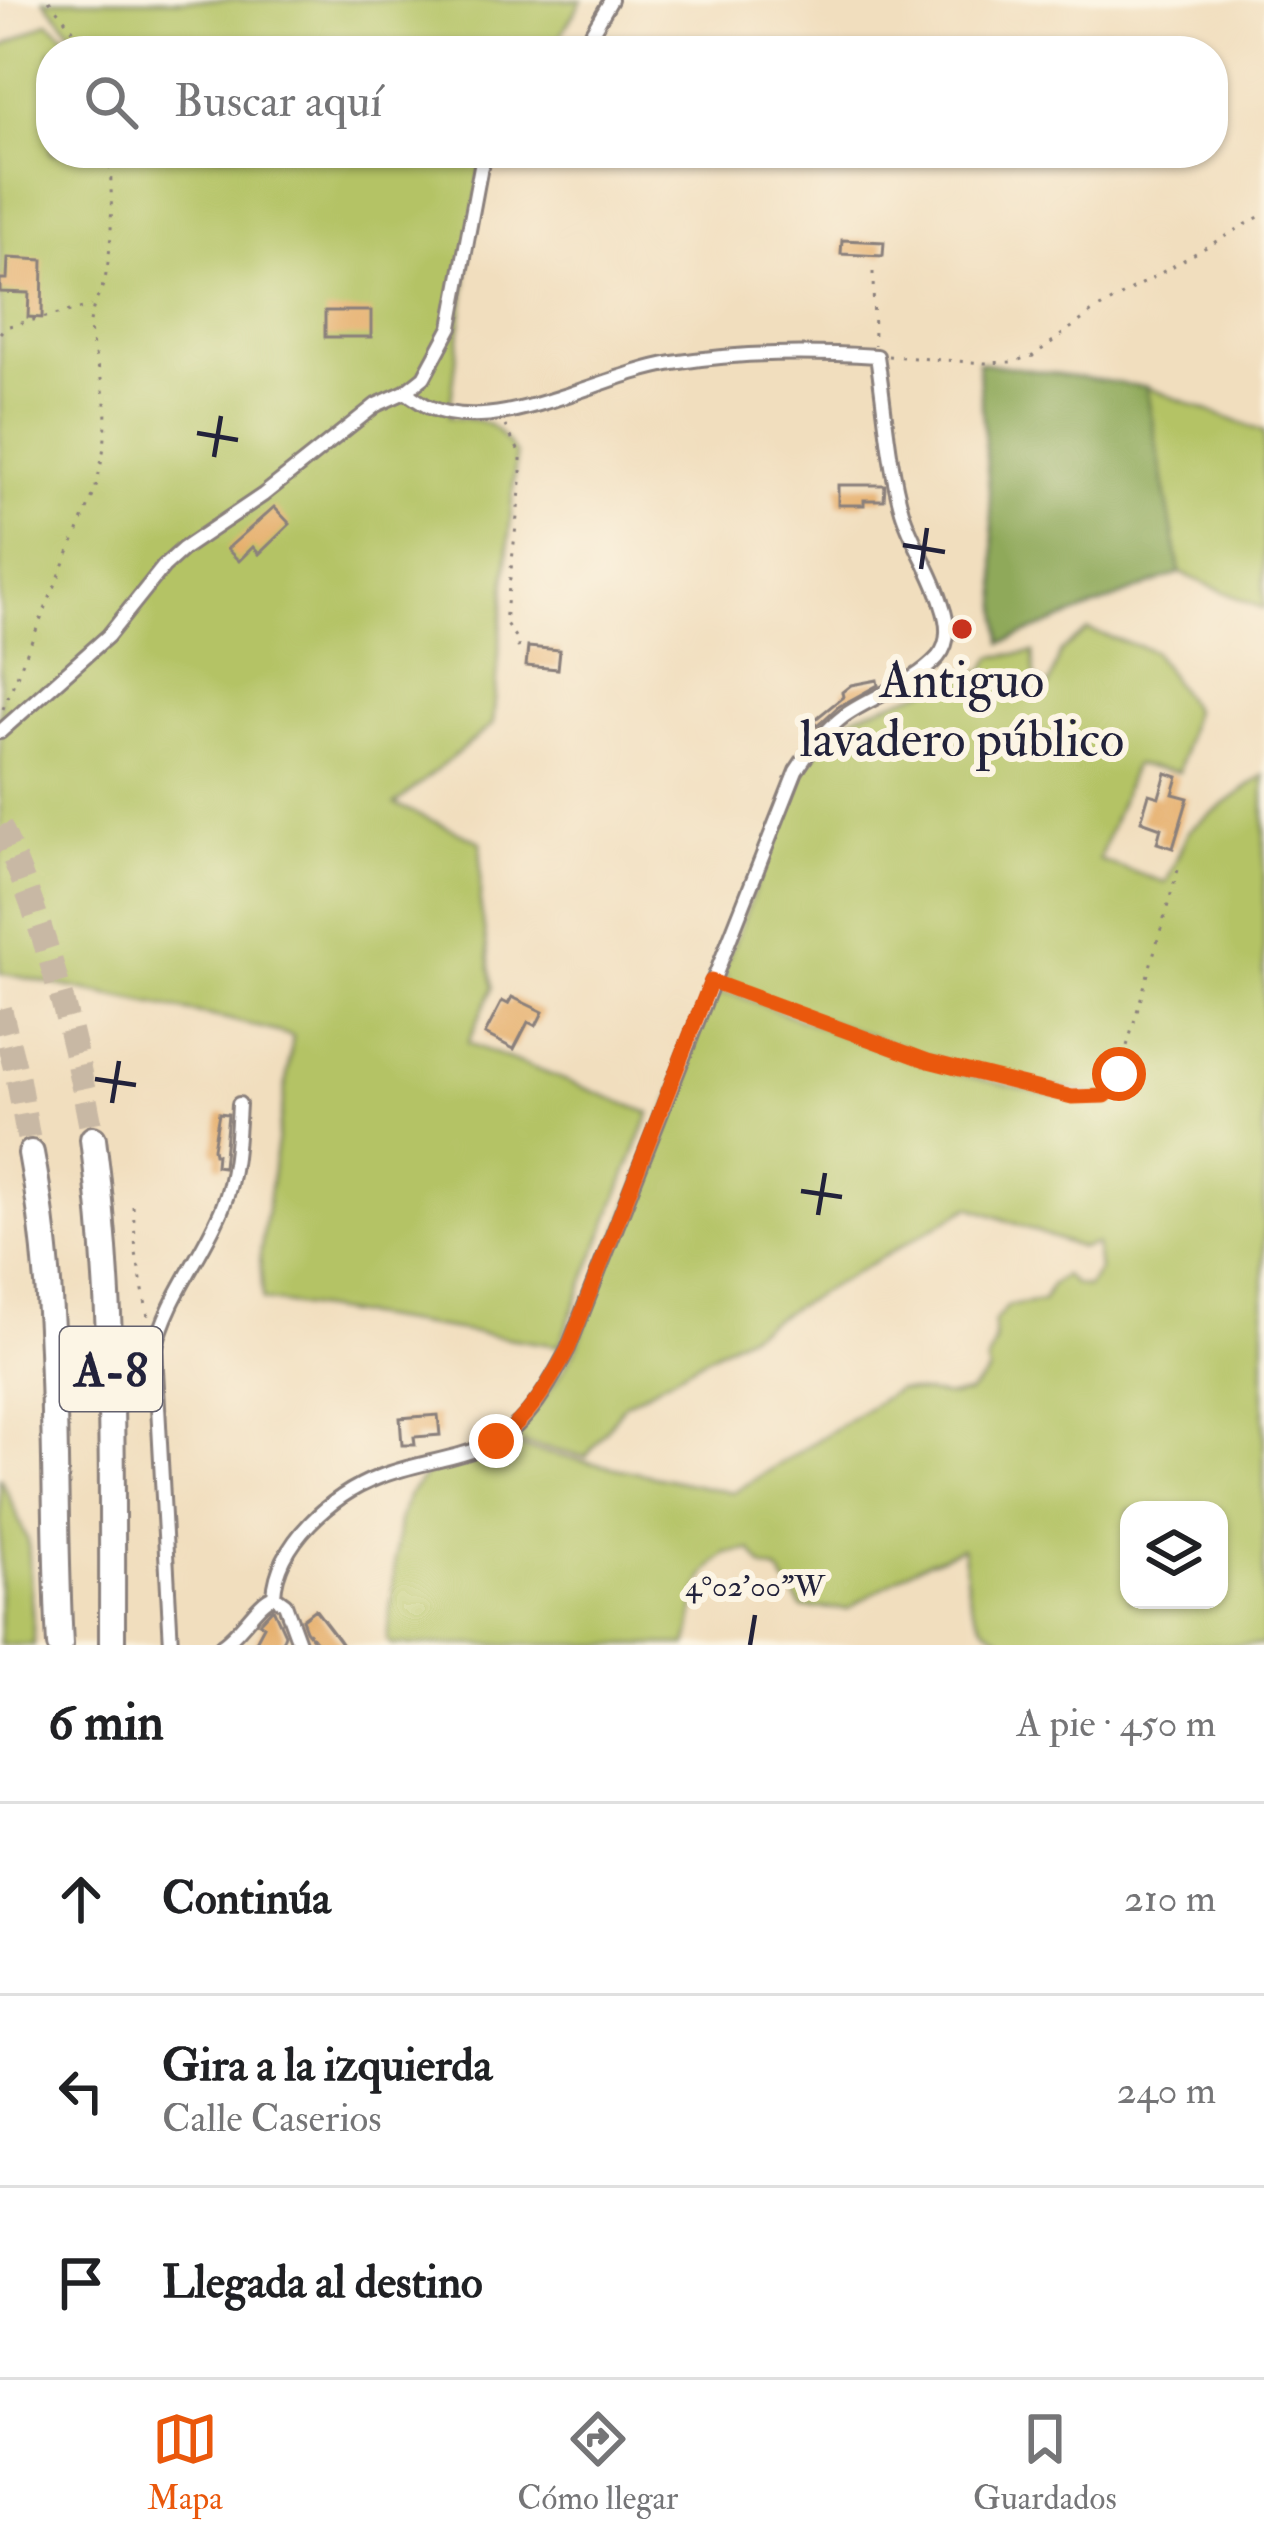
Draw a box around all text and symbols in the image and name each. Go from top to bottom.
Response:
search box [36,36,1228,168]
icon: search [78,69,144,135]
text: Buscar aquí [174,74,382,130]
marker: Antiguo lavadero público [949,616,975,642]
place label: Antiguo lavadero público [800,649,1124,772]
route start [1092,1047,1146,1101]
road number: A-8 [60,1327,162,1411]
route end [469,1414,523,1468]
map controls [1120,1501,1228,1609]
button: layers [1120,1501,1228,1609]
text: 4°02'00"W [685,1568,826,1605]
text: 6 min [48,1691,164,1755]
text: A pie · 450 m [1017,1699,1216,1748]
icon: ahead [48,1866,114,1932]
text: Continúa [162,1871,331,1927]
text: 210 m [1124,1874,1216,1923]
text: Gira a la izquierda [162,2038,492,2094]
icon: left [48,2058,114,2124]
text: 240 m [1117,2066,1216,2115]
text: Calle Caserios [162,2094,382,2143]
icon: arrive [48,2250,114,2316]
text: Llegada al destino [162,2255,483,2311]
tab: Mapa [147,2406,223,2519]
tab: Cómo llegar [517,2406,678,2519]
tab: Guardados [973,2406,1117,2519]

